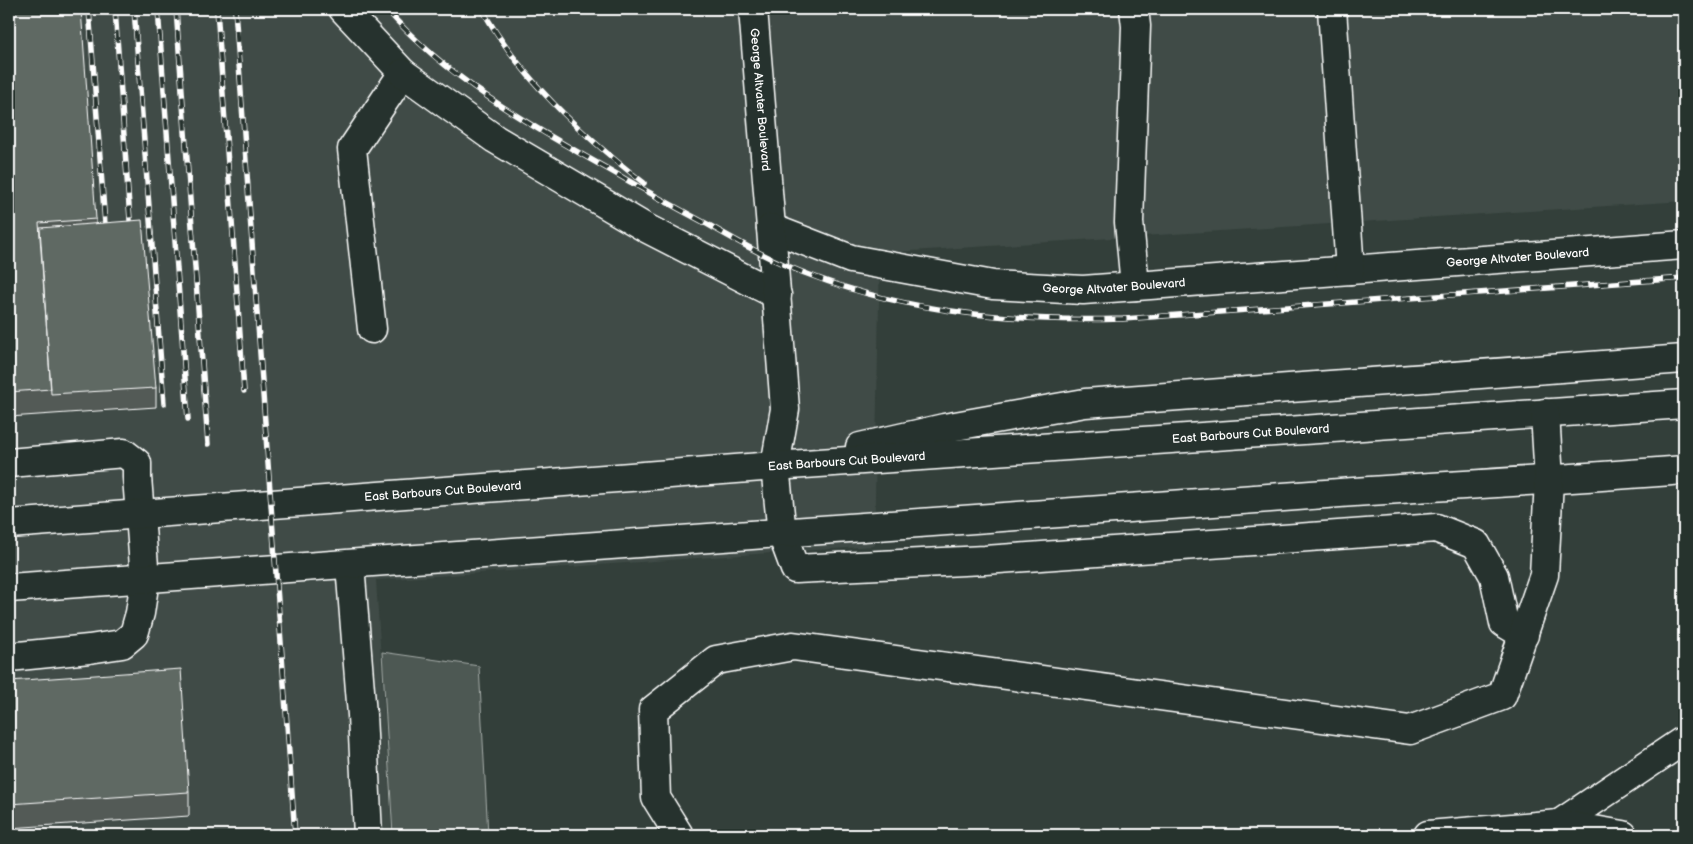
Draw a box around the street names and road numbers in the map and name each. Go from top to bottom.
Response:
street label: George Altvater Boulevard [747,28,774,172]
street label: George Altvater Boulevard [1446,245,1590,270]
street label: George Altvater Boulevard [1042,275,1186,298]
street label: East Barbours Cut Boulevard [1172,421,1330,446]
street label: East Barbours Cut Boulevard [767,448,926,474]
street label: East Barbours Cut Boulevard [364,478,522,505]

